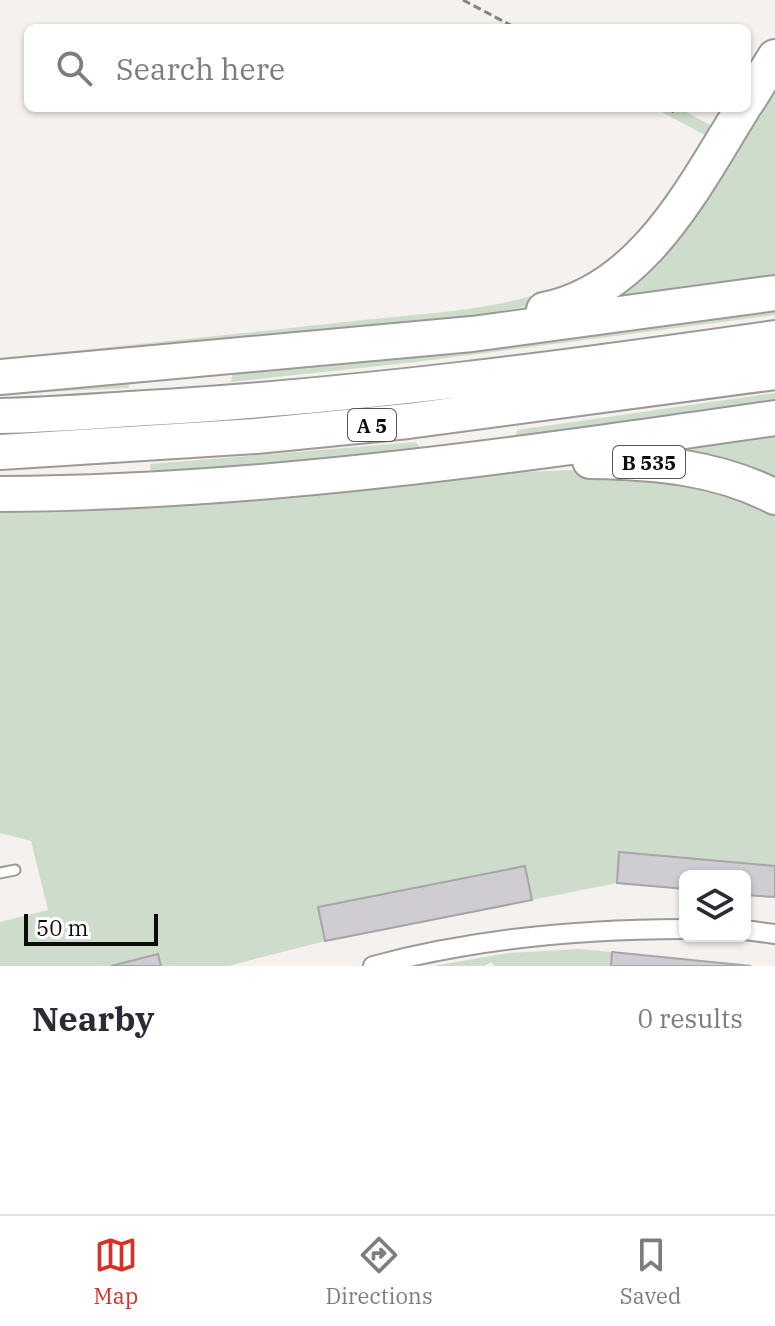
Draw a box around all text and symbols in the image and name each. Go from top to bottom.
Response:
search box [24,24,751,112]
icon: search [52,46,96,90]
text: Search here [116,49,285,88]
road number: A 5 [348,409,396,441]
road number: B 535 [613,446,685,478]
map controls [679,870,751,942]
button: layers [679,870,751,942]
scale bar [24,910,158,946]
text: 50 m [36,913,88,942]
text: Nearby [32,996,154,1040]
text: 0 results [637,1001,743,1035]
tab: Map [94,1233,138,1310]
tab: Directions [325,1233,433,1310]
tab: Saved [620,1233,681,1310]

